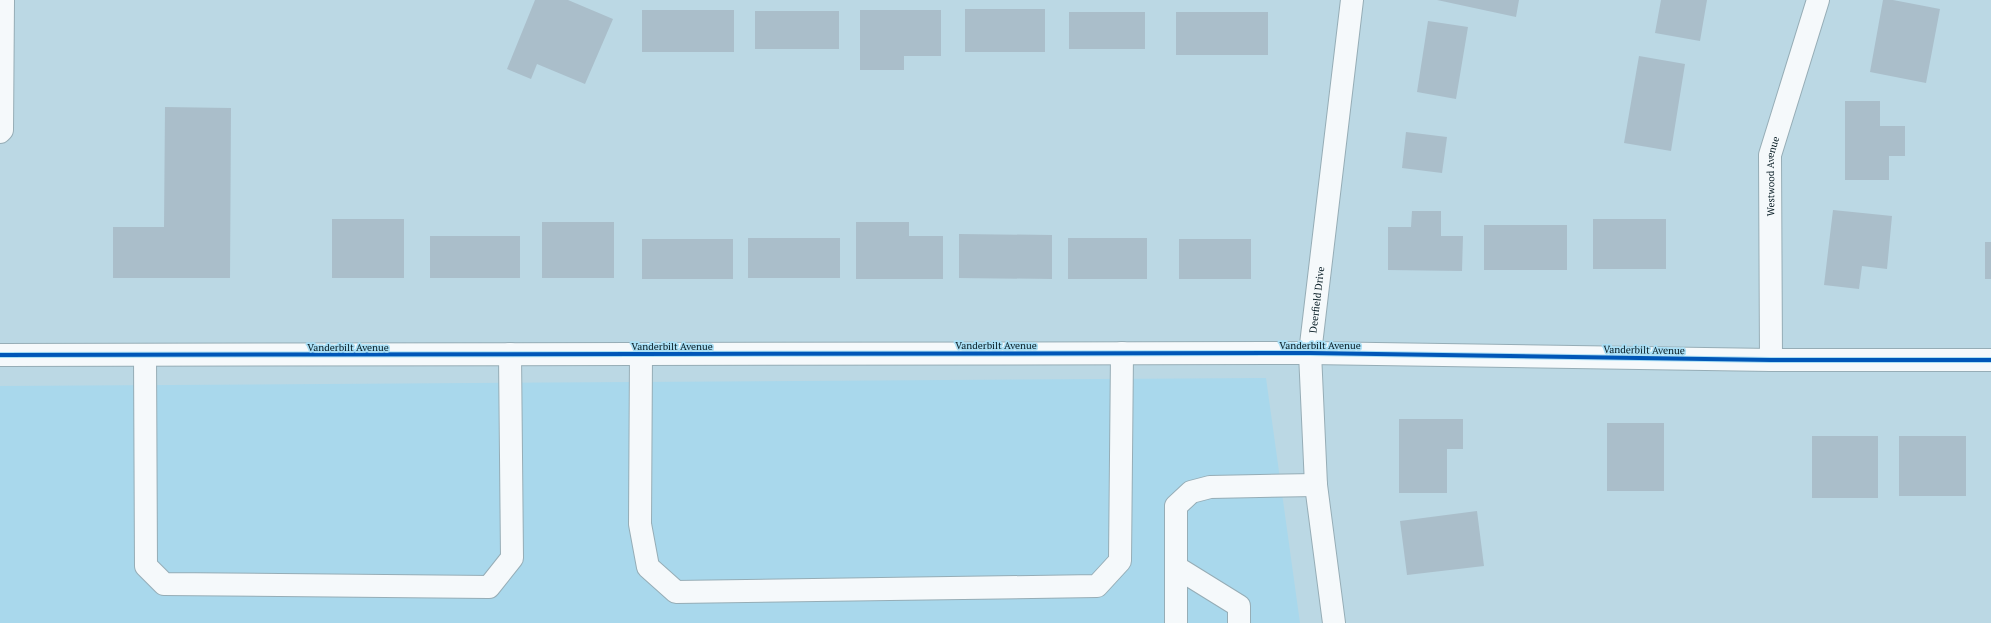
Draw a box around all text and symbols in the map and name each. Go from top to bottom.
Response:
street label: Westwood Avenue [1763,135,1782,216]
street label: Deerfield Drive [1306,266,1327,334]
street label: Vanderbilt Avenue [955,339,1037,352]
street label: Vanderbilt Avenue [1279,339,1361,352]
street label: Vanderbilt Avenue [631,340,713,353]
street label: Vanderbilt Avenue [307,341,389,354]
street label: Vanderbilt Avenue [1603,343,1685,357]

